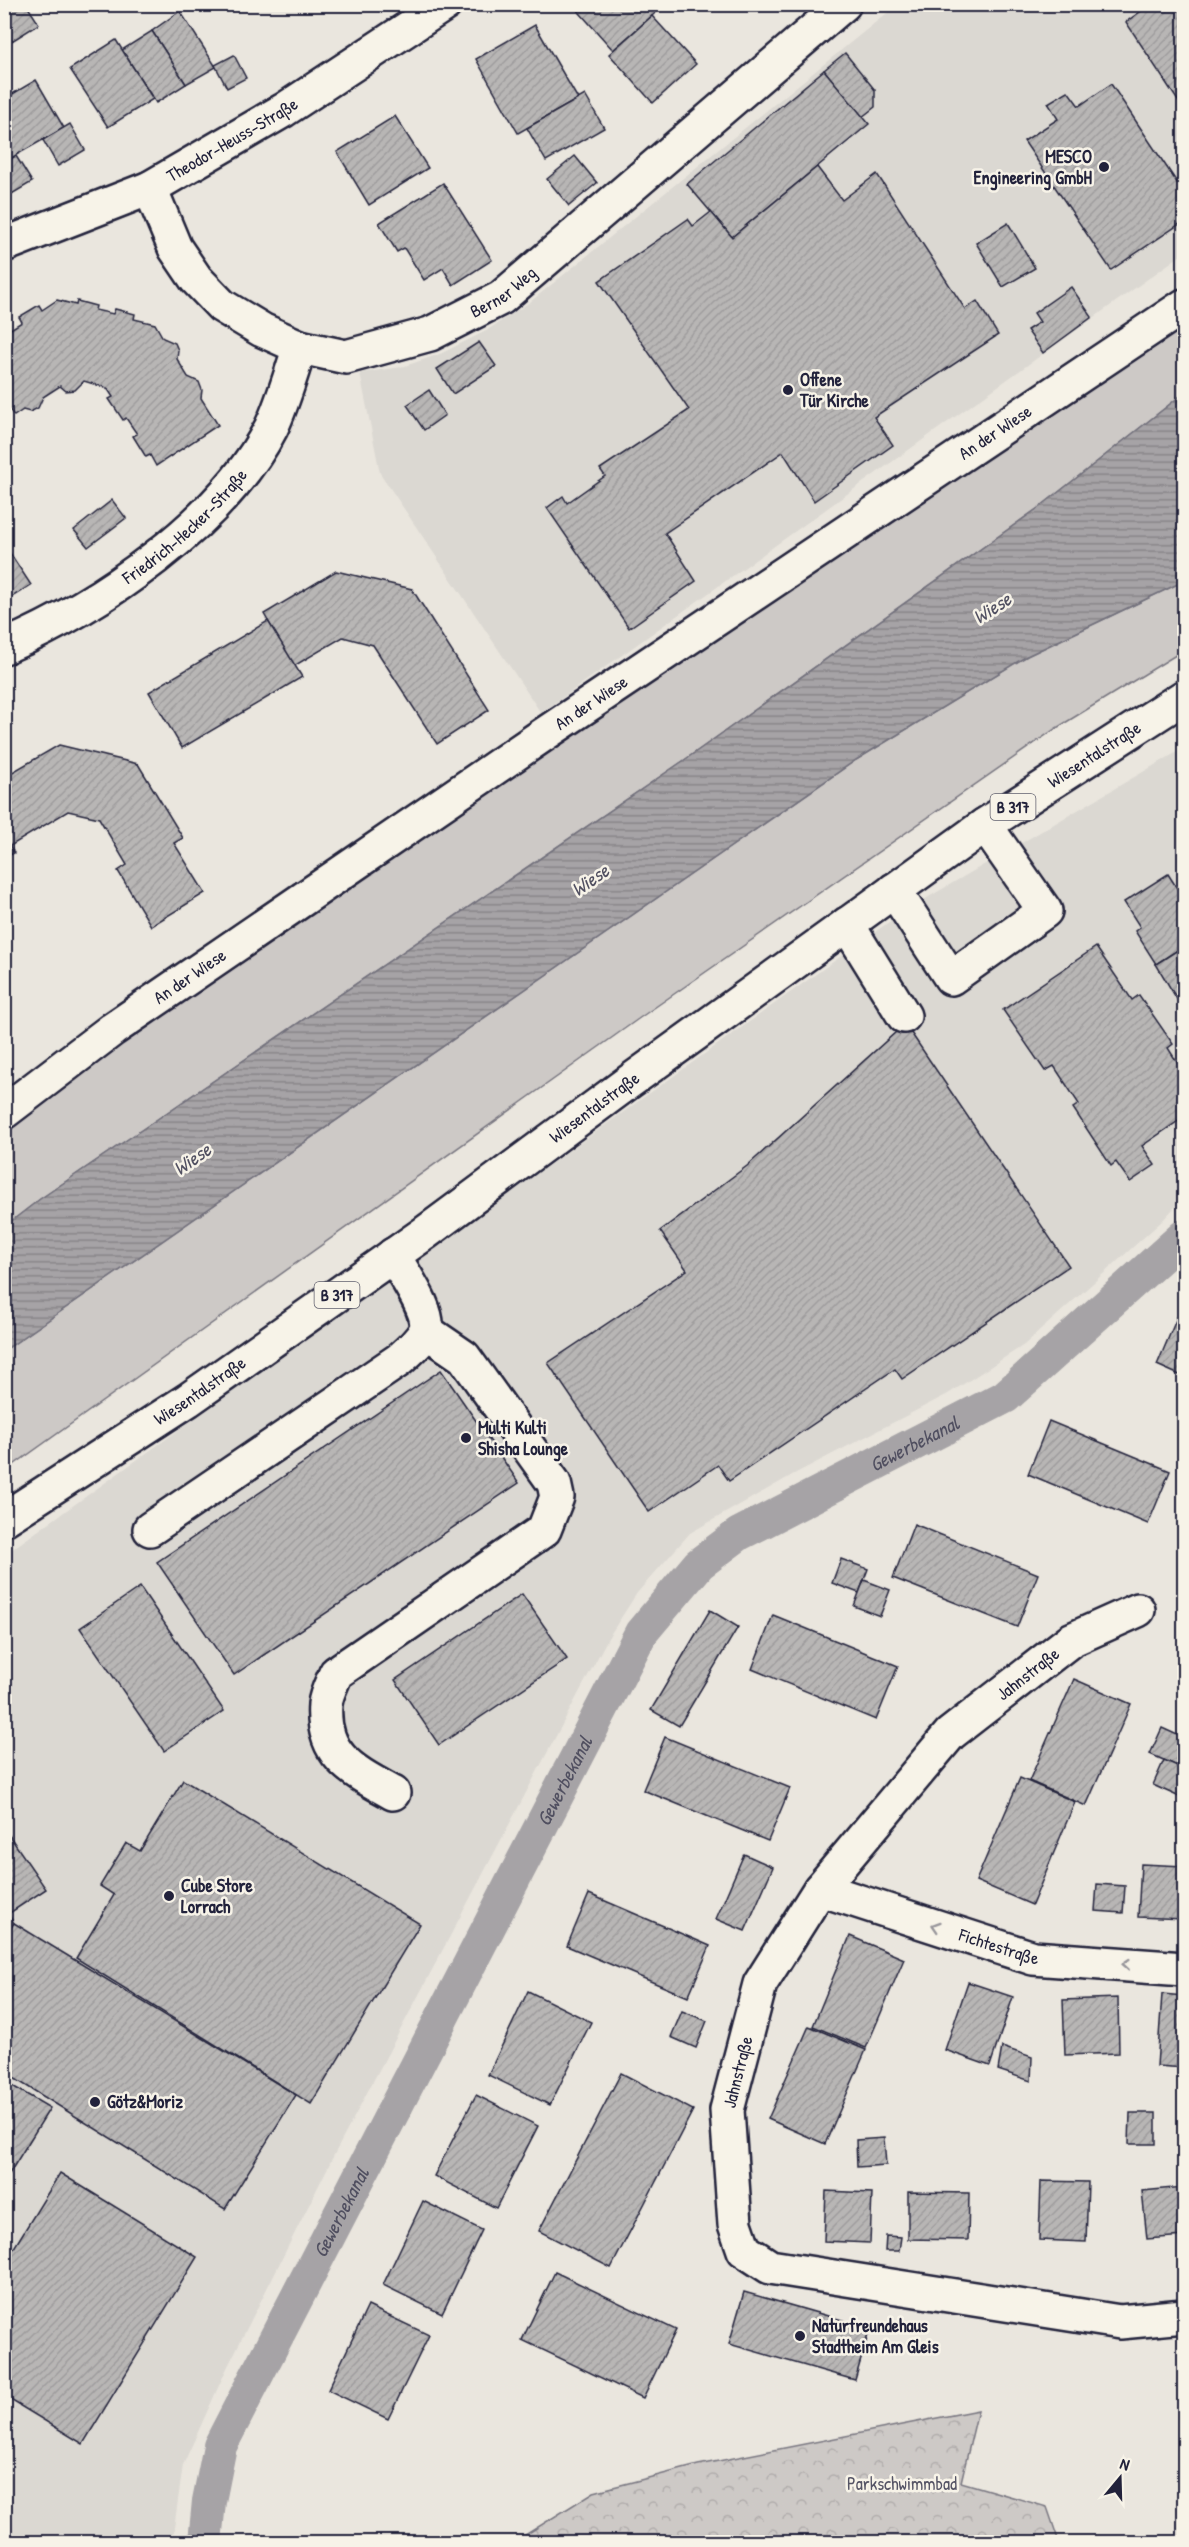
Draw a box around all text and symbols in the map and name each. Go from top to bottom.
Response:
street label: Theodor-Heuss-Straße [162,91,303,188]
place label: MESCO Engineering GmbH [973,144,1093,191]
marker: MESCO Engineering GmbH [1097,160,1111,174]
street label: Berner Weg [466,260,541,324]
place label: Offene Tür Kirche [799,367,870,413]
marker: Offene Tür Kirche [781,383,795,397]
street label: An der Wiese [954,399,1036,465]
street label: Friedrich-Hecker-Straße [116,463,253,590]
water label: Wiese [967,585,1017,630]
street label: An der Wiese [550,669,632,736]
street label: Wiesentalstraße [1043,715,1146,794]
road number: B 317 [990,794,1036,820]
water label: Wiese [565,856,615,902]
street label: An der Wiese [148,942,231,1010]
street label: Wiesentalstraße [544,1065,644,1149]
water label: Wiese [167,1135,217,1181]
road number: B 317 [314,1282,360,1308]
street label: Wiesentalstraße [149,1350,251,1431]
water label: Gewerbekanal [865,1408,965,1478]
place label: Multi Kulti Shisha Lounge [478,1415,569,1462]
marker: Multi Kulti Shisha Lounge [459,1431,473,1445]
street label: Jahnstraße [991,1641,1064,1706]
water label: Gewerbekanal [530,1730,599,1830]
place label: Cube Store Lorrach [181,1873,253,1919]
marker: Cube Store Lorrach [162,1889,176,1903]
one-way arrow [931,1921,942,1934]
street label: Fichtestraße [955,1922,1039,1970]
one-way arrow [1122,1958,1131,1971]
street label: Jahnstraße [717,2033,759,2110]
place label: Götz&Moriz [107,2089,183,2114]
marker: Götz&Moriz [88,2095,102,2109]
water label: Gewerbekanal [306,2162,375,2262]
place label: Naturfreundehaus Stadtheim Am Gleis [812,2313,939,2359]
marker: Naturfreundehaus Stadtheim Am Gleis [793,2329,807,2343]
north arrow [1090,2448,1150,2508]
text: N [1117,2452,1133,2476]
park label: Parkschwimmbad [847,2471,957,2496]

